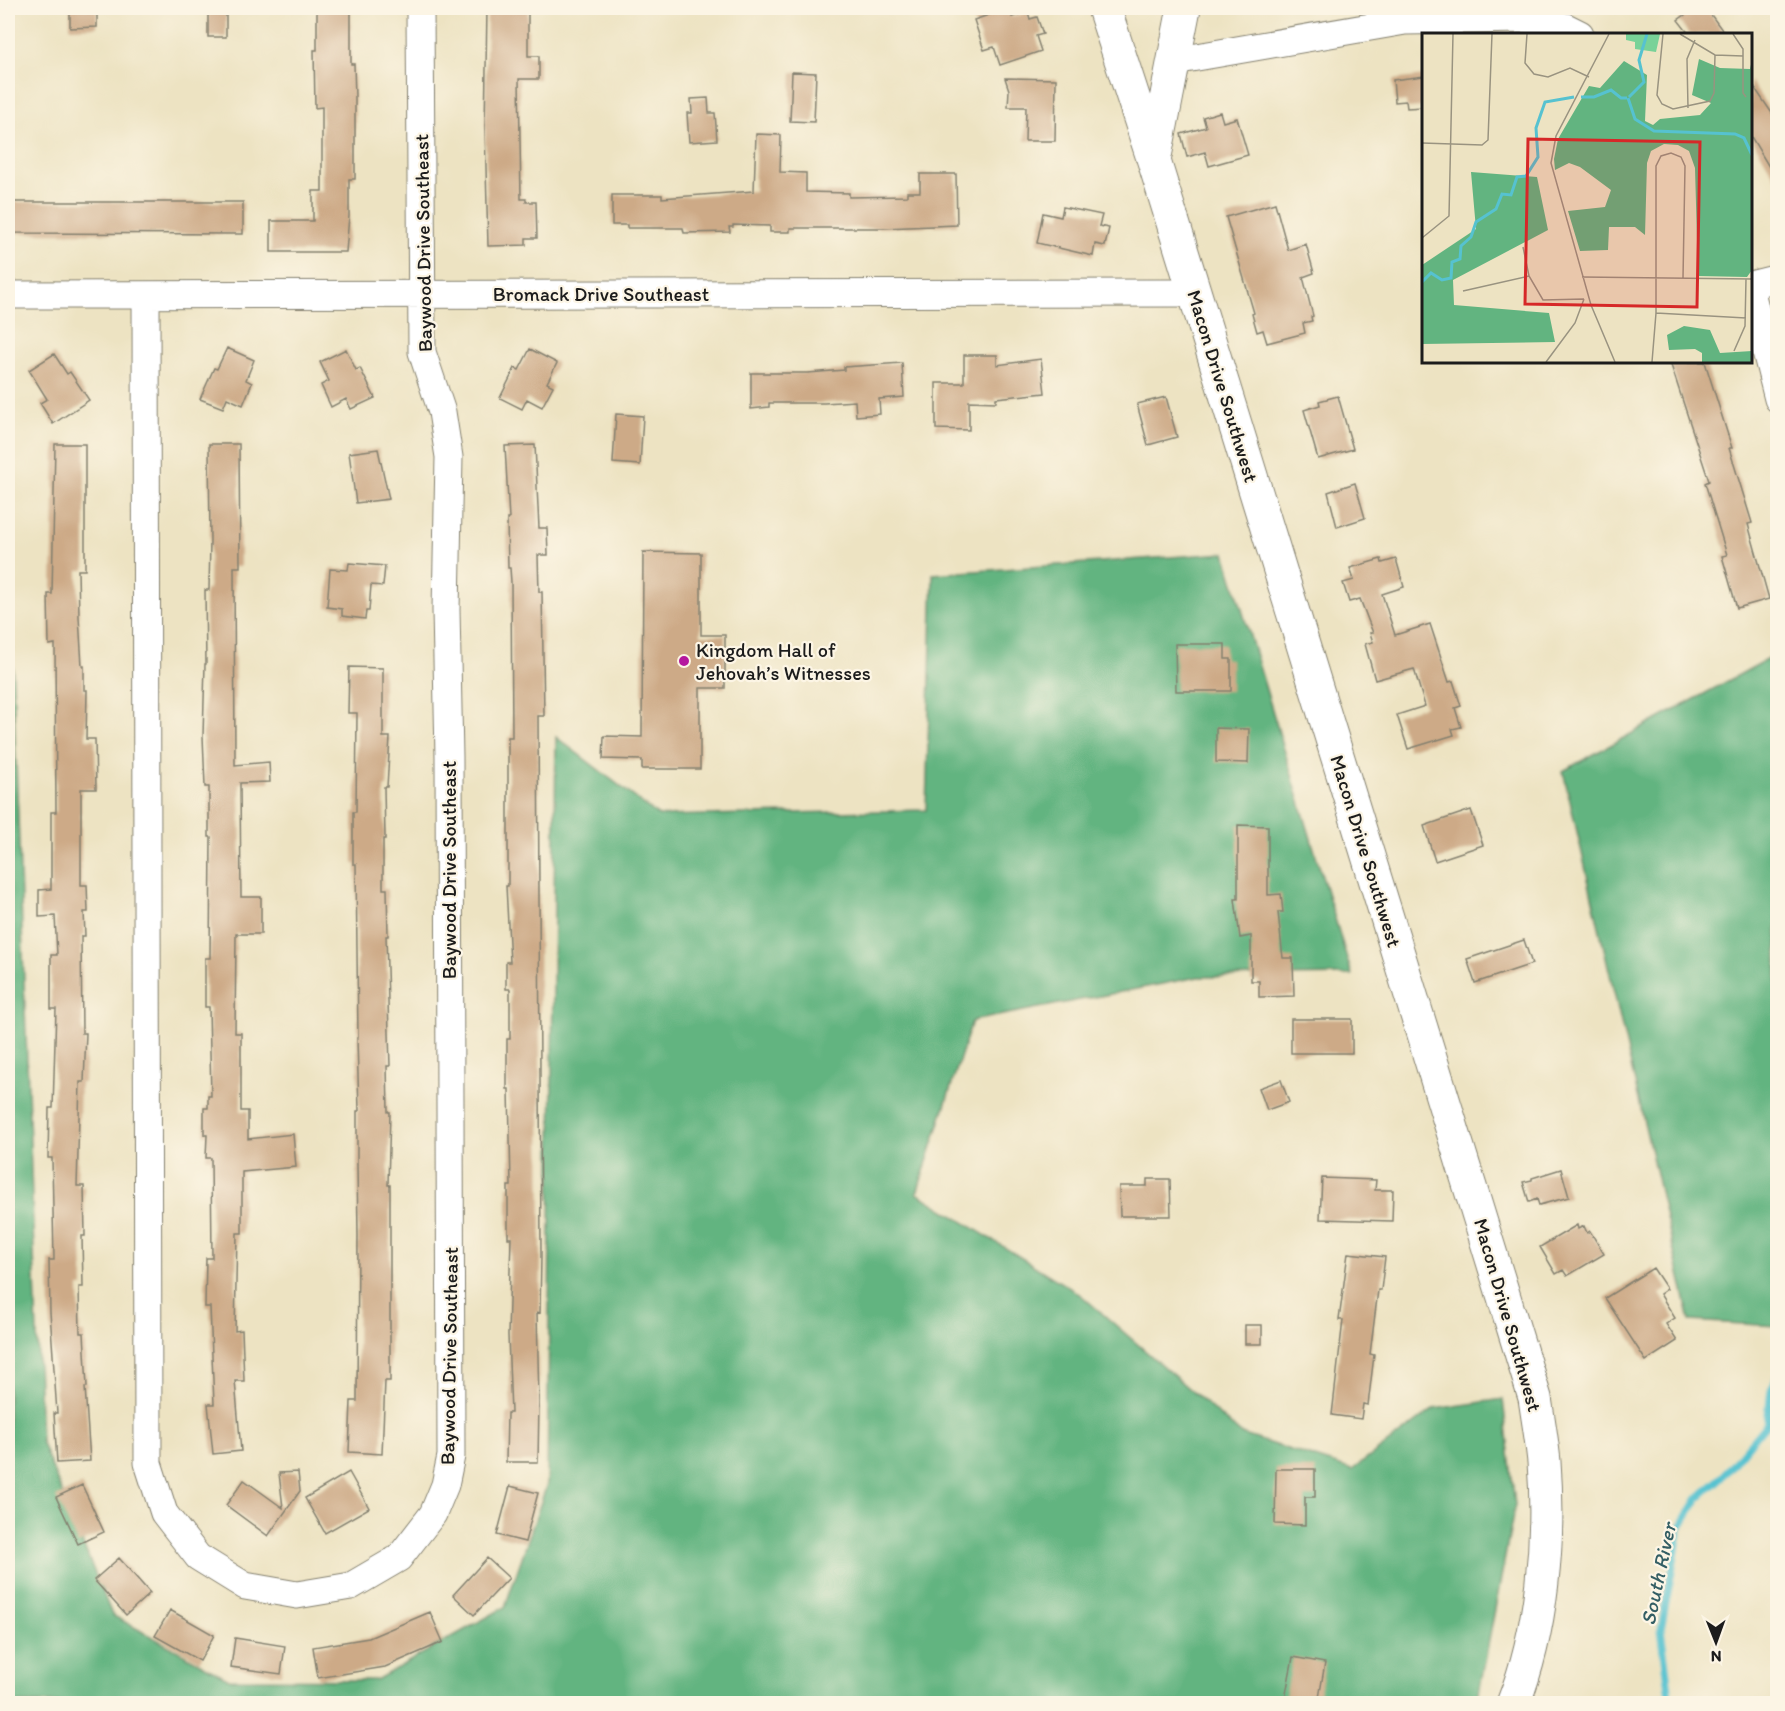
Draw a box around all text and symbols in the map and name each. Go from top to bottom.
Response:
inset map [1422,33,1752,363]
street label: Baywood Drive Southeast [409,134,437,352]
street label: Bromack Drive Southeast [493,282,709,306]
street label: Macon Drive Southwest [1182,287,1264,485]
place label: Kingdom Hall of Jehovah’s Witnesses [696,638,871,685]
marker: Kingdom Hall of Jehovah’s Witnesses [677,654,691,668]
street label: Macon Drive Southwest [1325,752,1407,950]
street label: Baywood Drive Southeast [437,761,461,979]
street label: Macon Drive Southwest [1469,1216,1547,1414]
street label: Baywood Drive Southeast [435,1247,463,1465]
water label: South River [1635,1518,1682,1627]
north arrow [1686,1612,1746,1672]
text: N [1711,1647,1722,1666]

